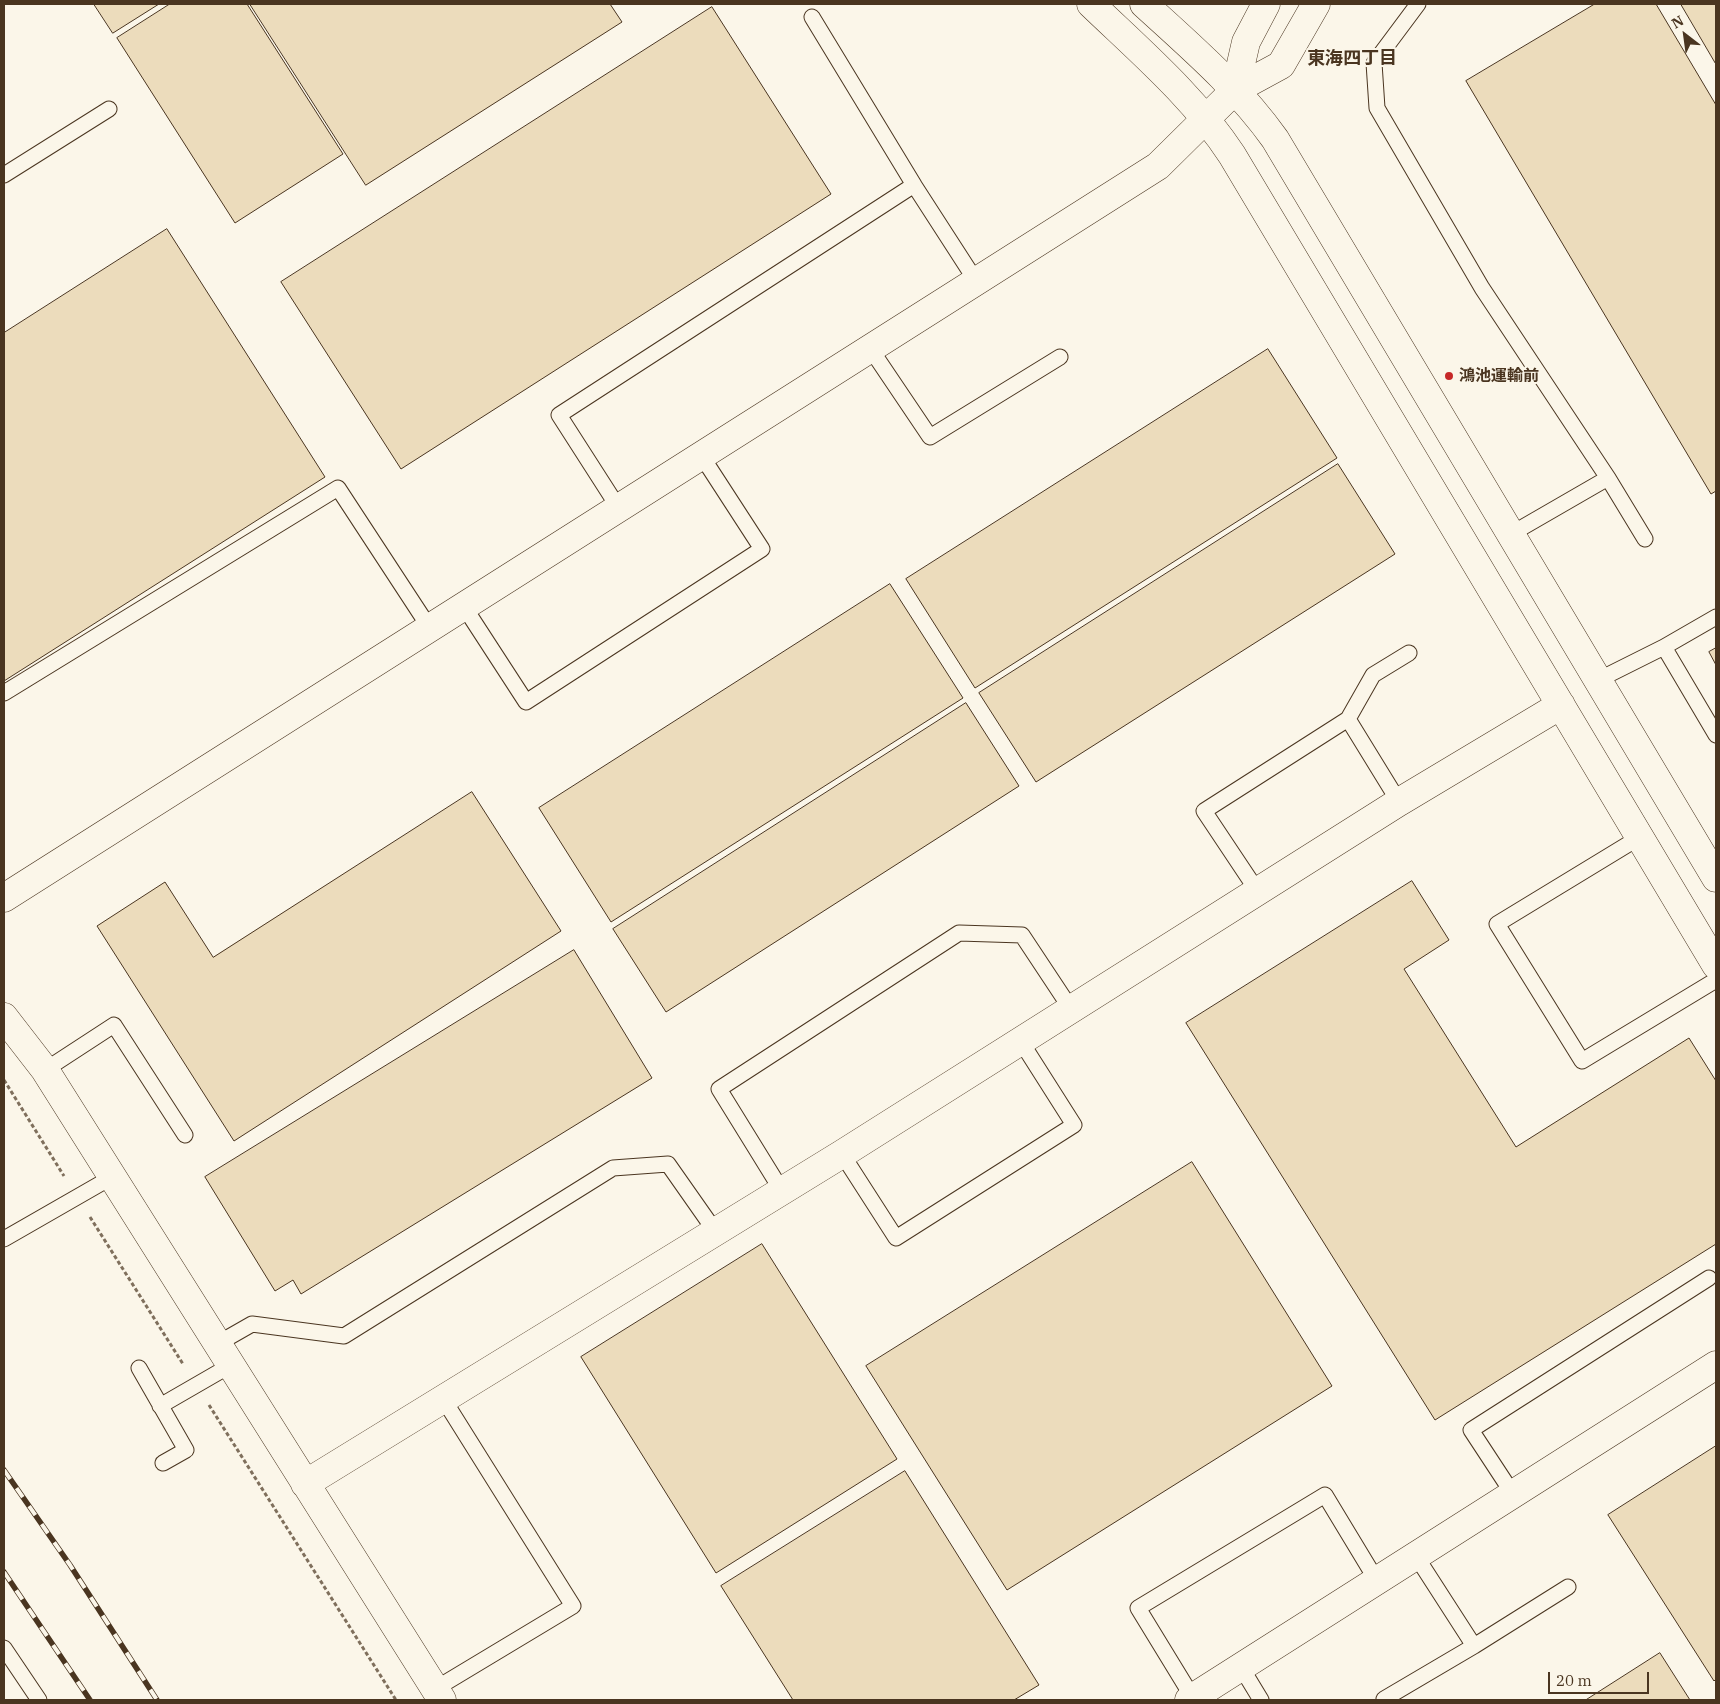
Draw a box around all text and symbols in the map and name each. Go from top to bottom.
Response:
north arrow [1660,10,1710,60]
text: N [1668,11,1687,33]
district label: 東海四丁目 [1307,48,1397,70]
place label: 鴻池運輸前 [1459,366,1539,386]
marker: 鴻池運輸前 [1443,370,1455,382]
scale bar [1550,1662,1651,1694]
text: 20 m [1556,1671,1592,1690]

